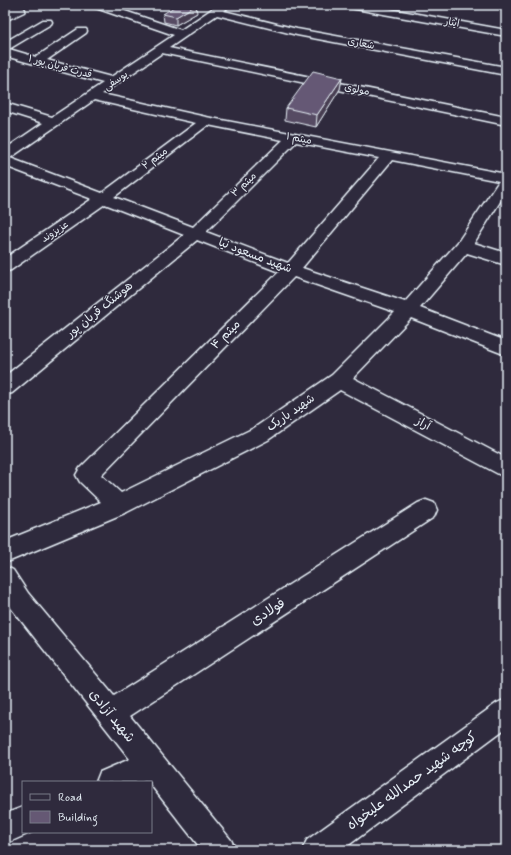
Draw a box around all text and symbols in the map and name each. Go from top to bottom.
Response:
street label: ایثار [443,15,460,31]
street label: شعاری [346,35,376,53]
street label: قدرت قربان پور ۱ [27,52,93,82]
street label: یوسفی [101,68,131,94]
street label: مولوی [343,81,371,99]
street label: میثم ۱ [285,130,313,148]
street label: میثم ۲ [140,145,171,173]
street label: میثم ۳ [229,170,260,200]
street label: عزیزوند [39,218,71,246]
street label: شهید مسعود نیا [216,235,294,277]
street label: هوشنگ قربان پور [63,278,137,342]
street label: میثم ۴ [208,317,244,353]
street label: شهید باریک [264,391,318,435]
street label: آراز [412,413,434,435]
street label: فولادی [247,594,289,630]
street label: شهید آزادی [85,686,139,746]
street label: کوچه شهید حمدالله علیخواه [343,728,481,834]
legend [22,781,152,833]
text: Road [58,790,82,806]
text: Building [58,810,98,827]

